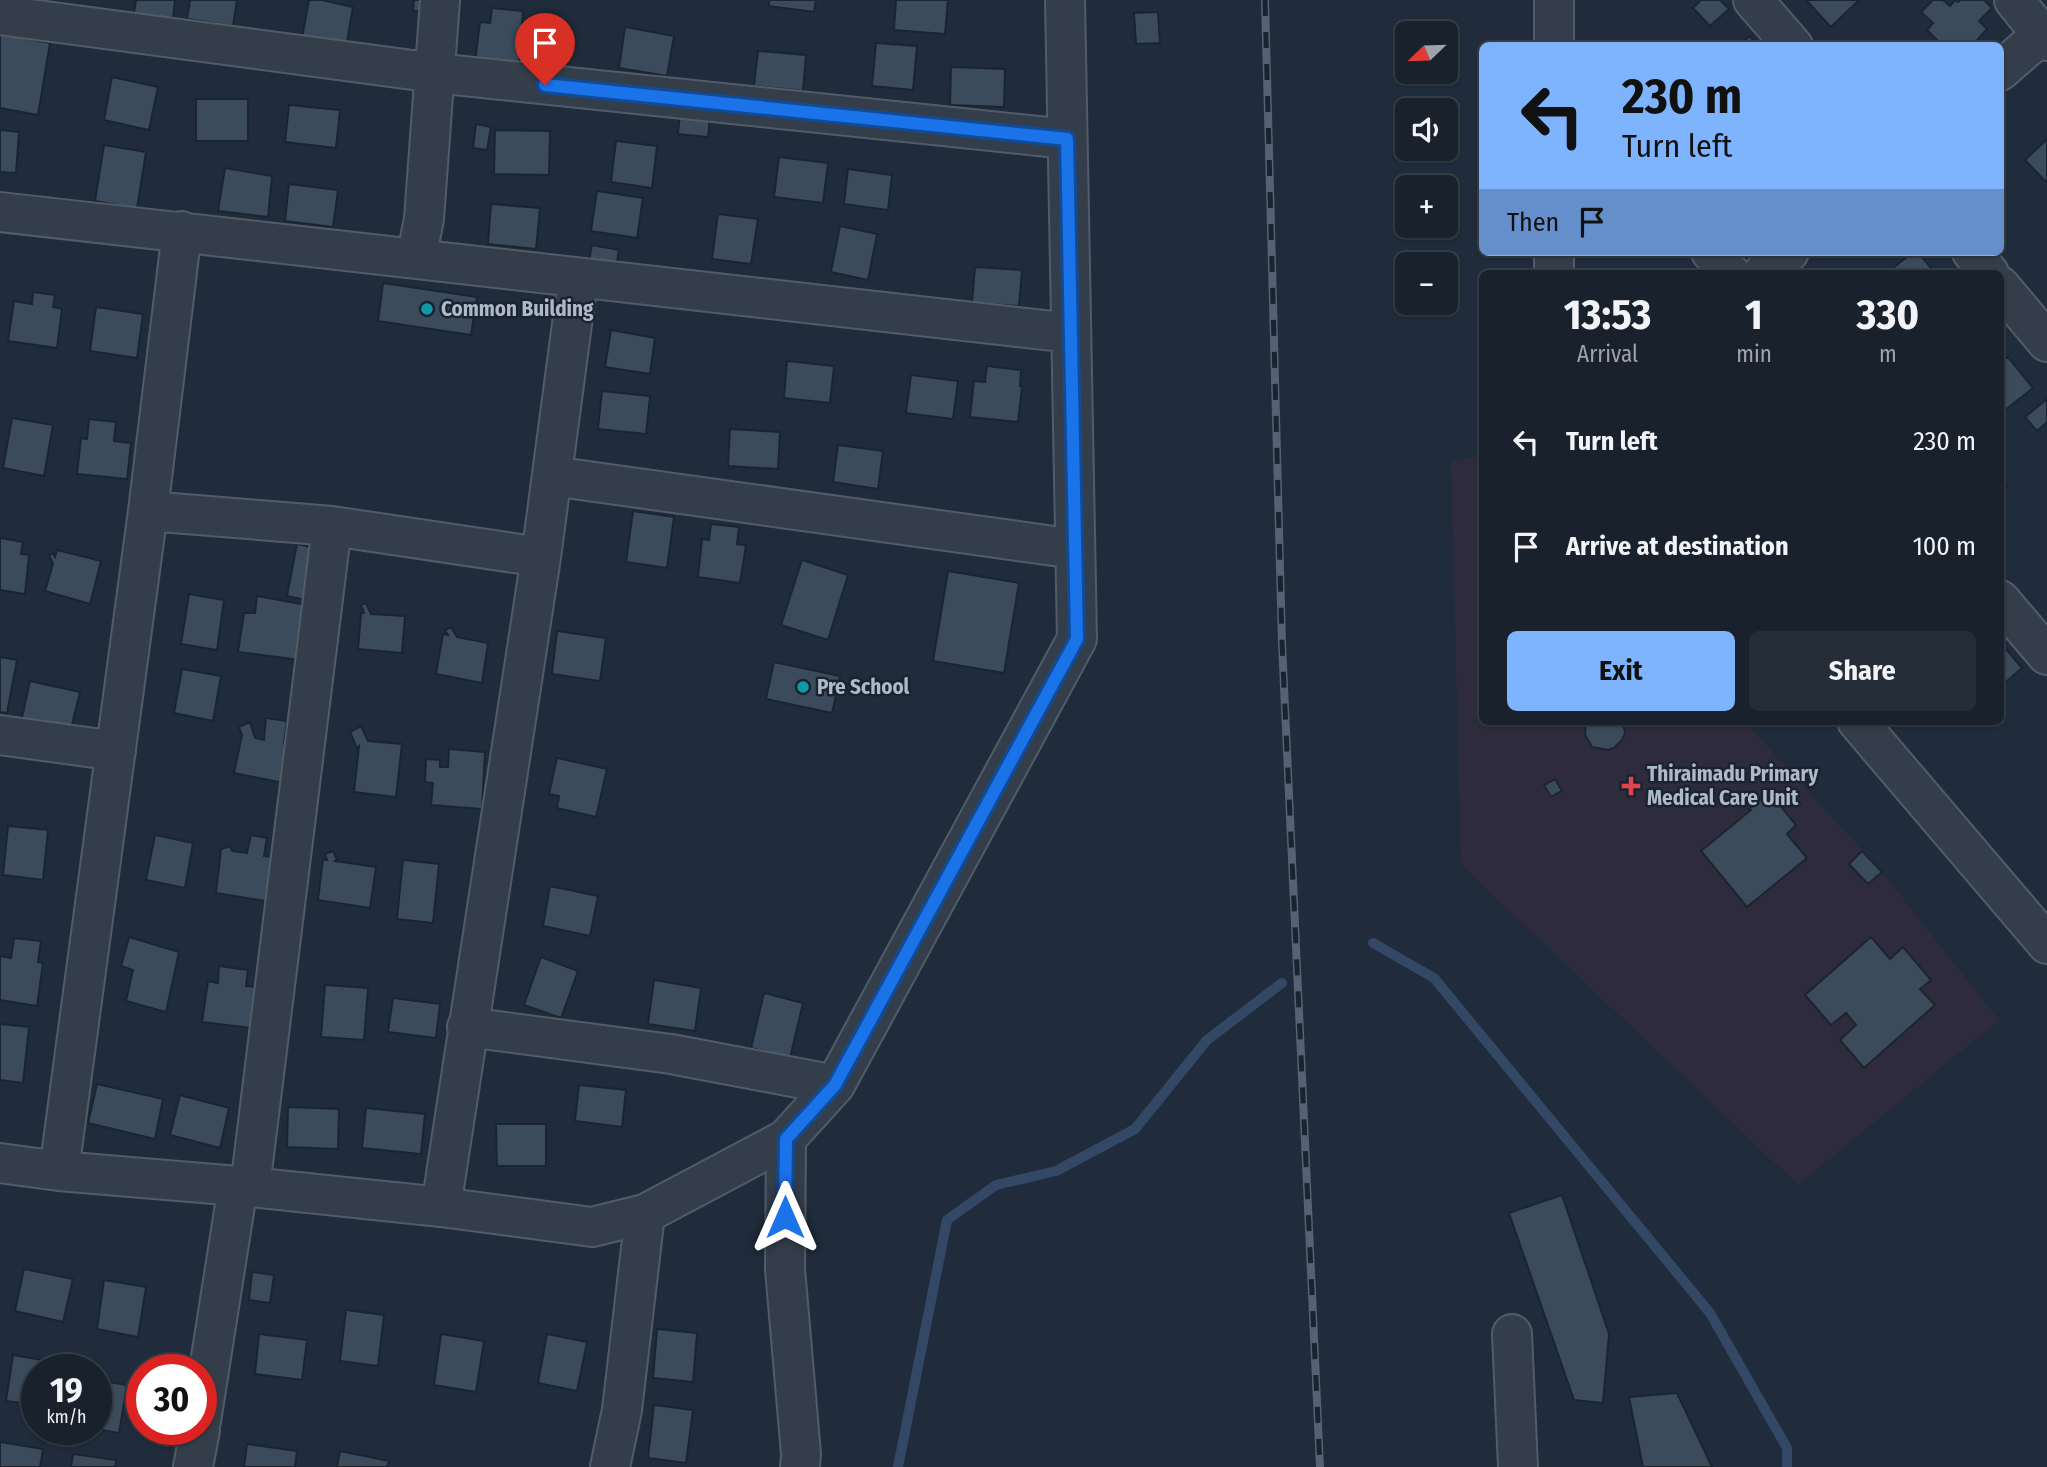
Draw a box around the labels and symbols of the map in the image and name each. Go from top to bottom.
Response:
pin [515,13,575,85]
north arrow [1395,21,1458,84]
place label: Common Building [441,296,594,322]
marker: Common Building [419,301,435,317]
place label: Pre School [817,674,910,700]
marker: Pre School [795,679,811,695]
place label: Thiraimadu Primary Medical Care Unit [1647,761,1819,811]
marker: Thiraimadu Primary Medical Care Unit [1621,776,1641,796]
position arrow [748,1180,822,1254]
speed limit sign: 30 [126,1354,217,1445]

